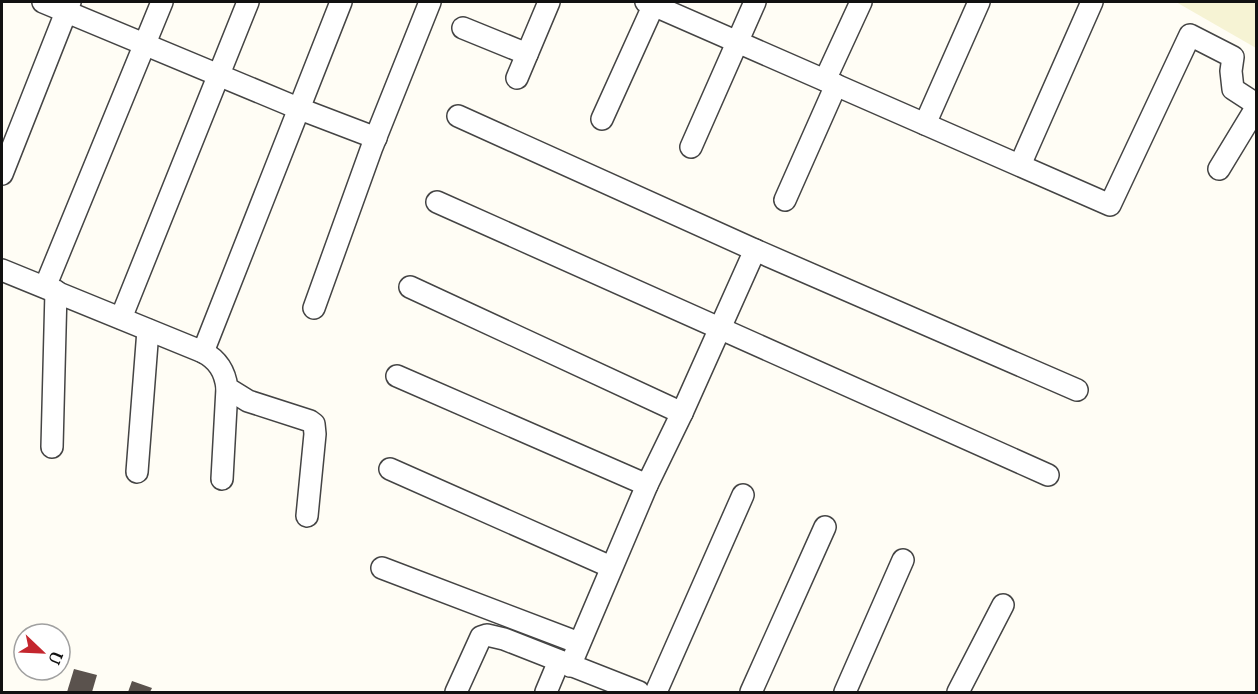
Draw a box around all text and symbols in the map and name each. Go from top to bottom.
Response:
north arrow [12,622,72,682]
text: U [44,648,67,667]

